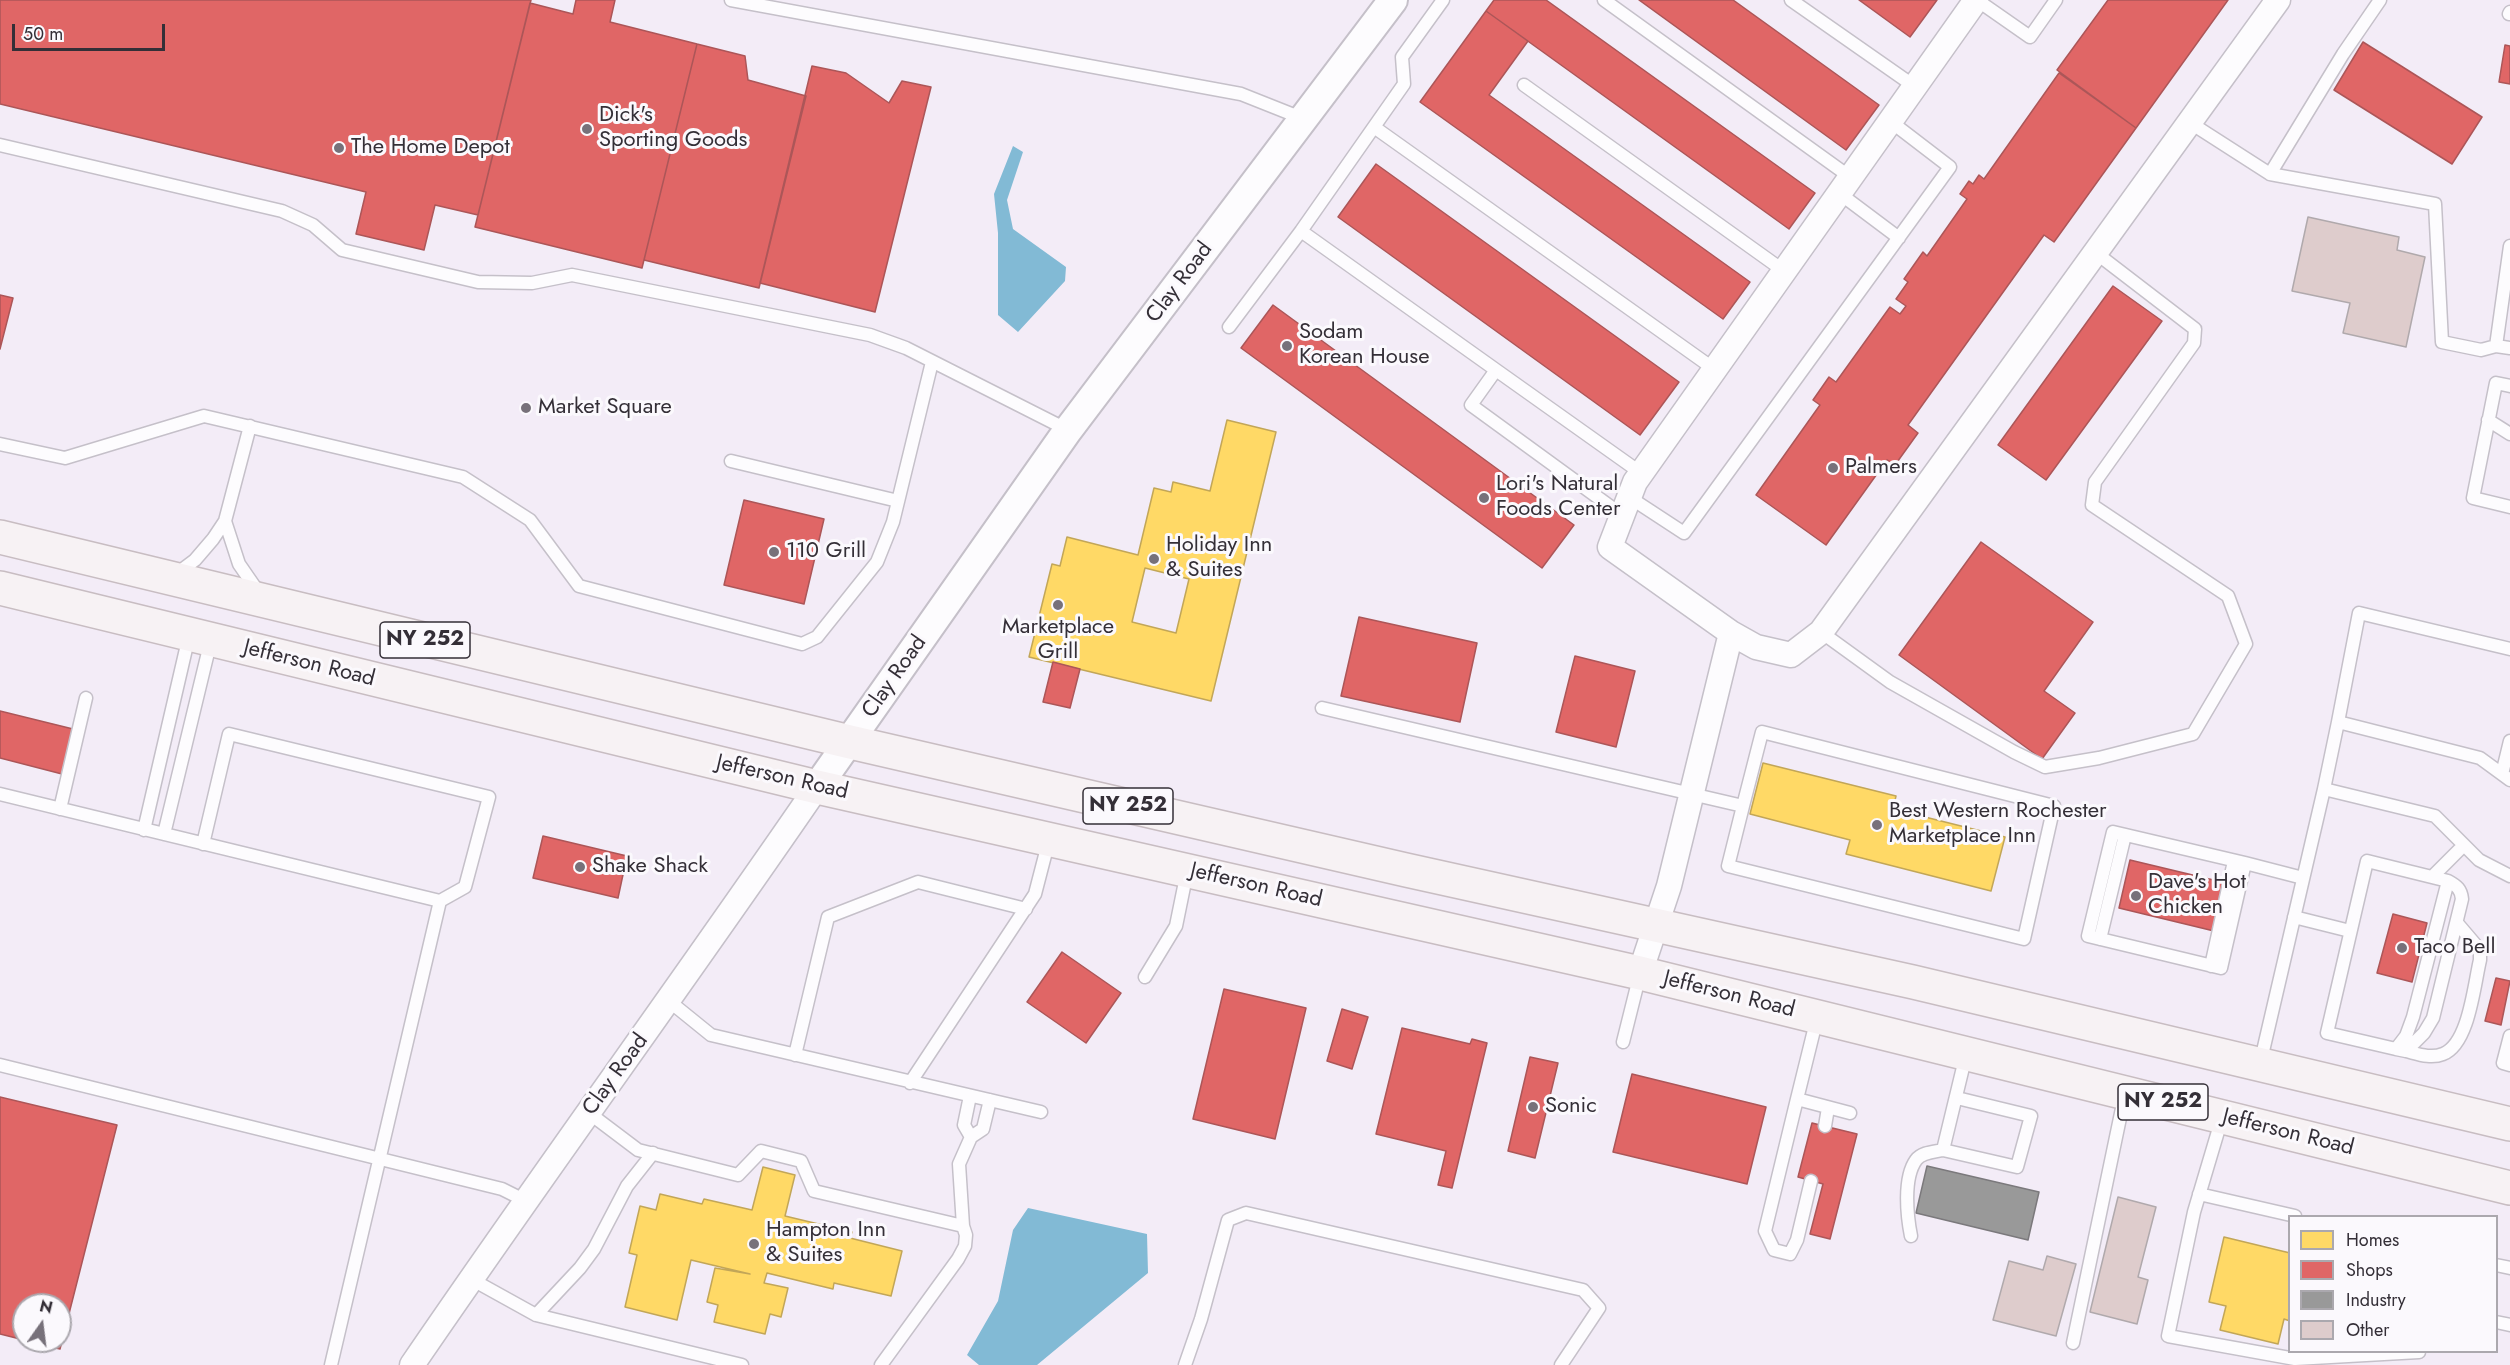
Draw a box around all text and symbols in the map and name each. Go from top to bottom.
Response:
scale bar [15,12,168,50]
text: 50 m [23,21,63,47]
place label: Dick's Sporting Goods [599,103,747,154]
marker: Dick's Sporting Goods [580,122,594,136]
place label: The Home Depot [351,135,510,161]
marker: The Home Depot [332,141,346,155]
street label: Clay Road [1141,237,1219,329]
place label: Sodam Korean House [1299,320,1430,372]
marker: Sodam Korean House [1280,339,1294,353]
place label: Market Square [538,395,672,421]
marker: Market Square [519,401,533,415]
place label: Palmers [1845,455,1917,481]
marker: Palmers [1826,461,1840,475]
place label: Lori's Natural Foods Center [1496,472,1620,524]
marker: Lori's Natural Foods Center [1477,491,1491,505]
place label: Holiday Inn & Suites [1166,533,1272,584]
place label: 110 Grill [786,539,866,565]
marker: 110 Grill [767,545,781,559]
marker: Holiday Inn & Suites [1147,552,1161,566]
marker: Marketplace Grill [1051,598,1065,612]
place label: Marketplace Grill [1002,615,1114,666]
road number: NY 252 [380,622,470,658]
street label: Clay Road [857,631,933,723]
street label: Jefferson Road [241,635,377,693]
street label: Jefferson Road [713,750,851,806]
road number: NY 252 [1083,788,1173,824]
place label: Best Western Rochester Marketplace Inn [1889,799,2107,850]
marker: Best Western Rochester Marketplace Inn [1870,818,1884,832]
place label: Shake Shack [592,854,708,880]
street label: Jefferson Road [1187,858,1325,914]
marker: Shake Shack [573,860,587,874]
place label: Dave's Hot Chicken [2148,870,2246,921]
marker: Dave's Hot Chicken [2129,889,2143,903]
place label: Taco Bell [2414,935,2495,961]
marker: Taco Bell [2395,941,2409,955]
street label: Jefferson Road [1661,966,1797,1024]
street label: Clay Road [578,1029,654,1121]
road number: NY 252 [2118,1084,2208,1120]
place label: Sonic [1545,1094,1597,1120]
marker: Sonic [1526,1100,1540,1114]
street label: Jefferson Road [2220,1104,2356,1162]
legend [2288,1215,2498,1353]
place label: Hampton Inn & Suites [766,1218,886,1270]
text: Homes [2346,1227,2399,1253]
marker: Hampton Inn & Suites [747,1237,761,1251]
text: Shops [2346,1257,2393,1283]
text: Industry [2346,1287,2406,1313]
north arrow [12,1293,72,1353]
text: N [37,1294,55,1320]
text: Other [2346,1317,2389,1343]

